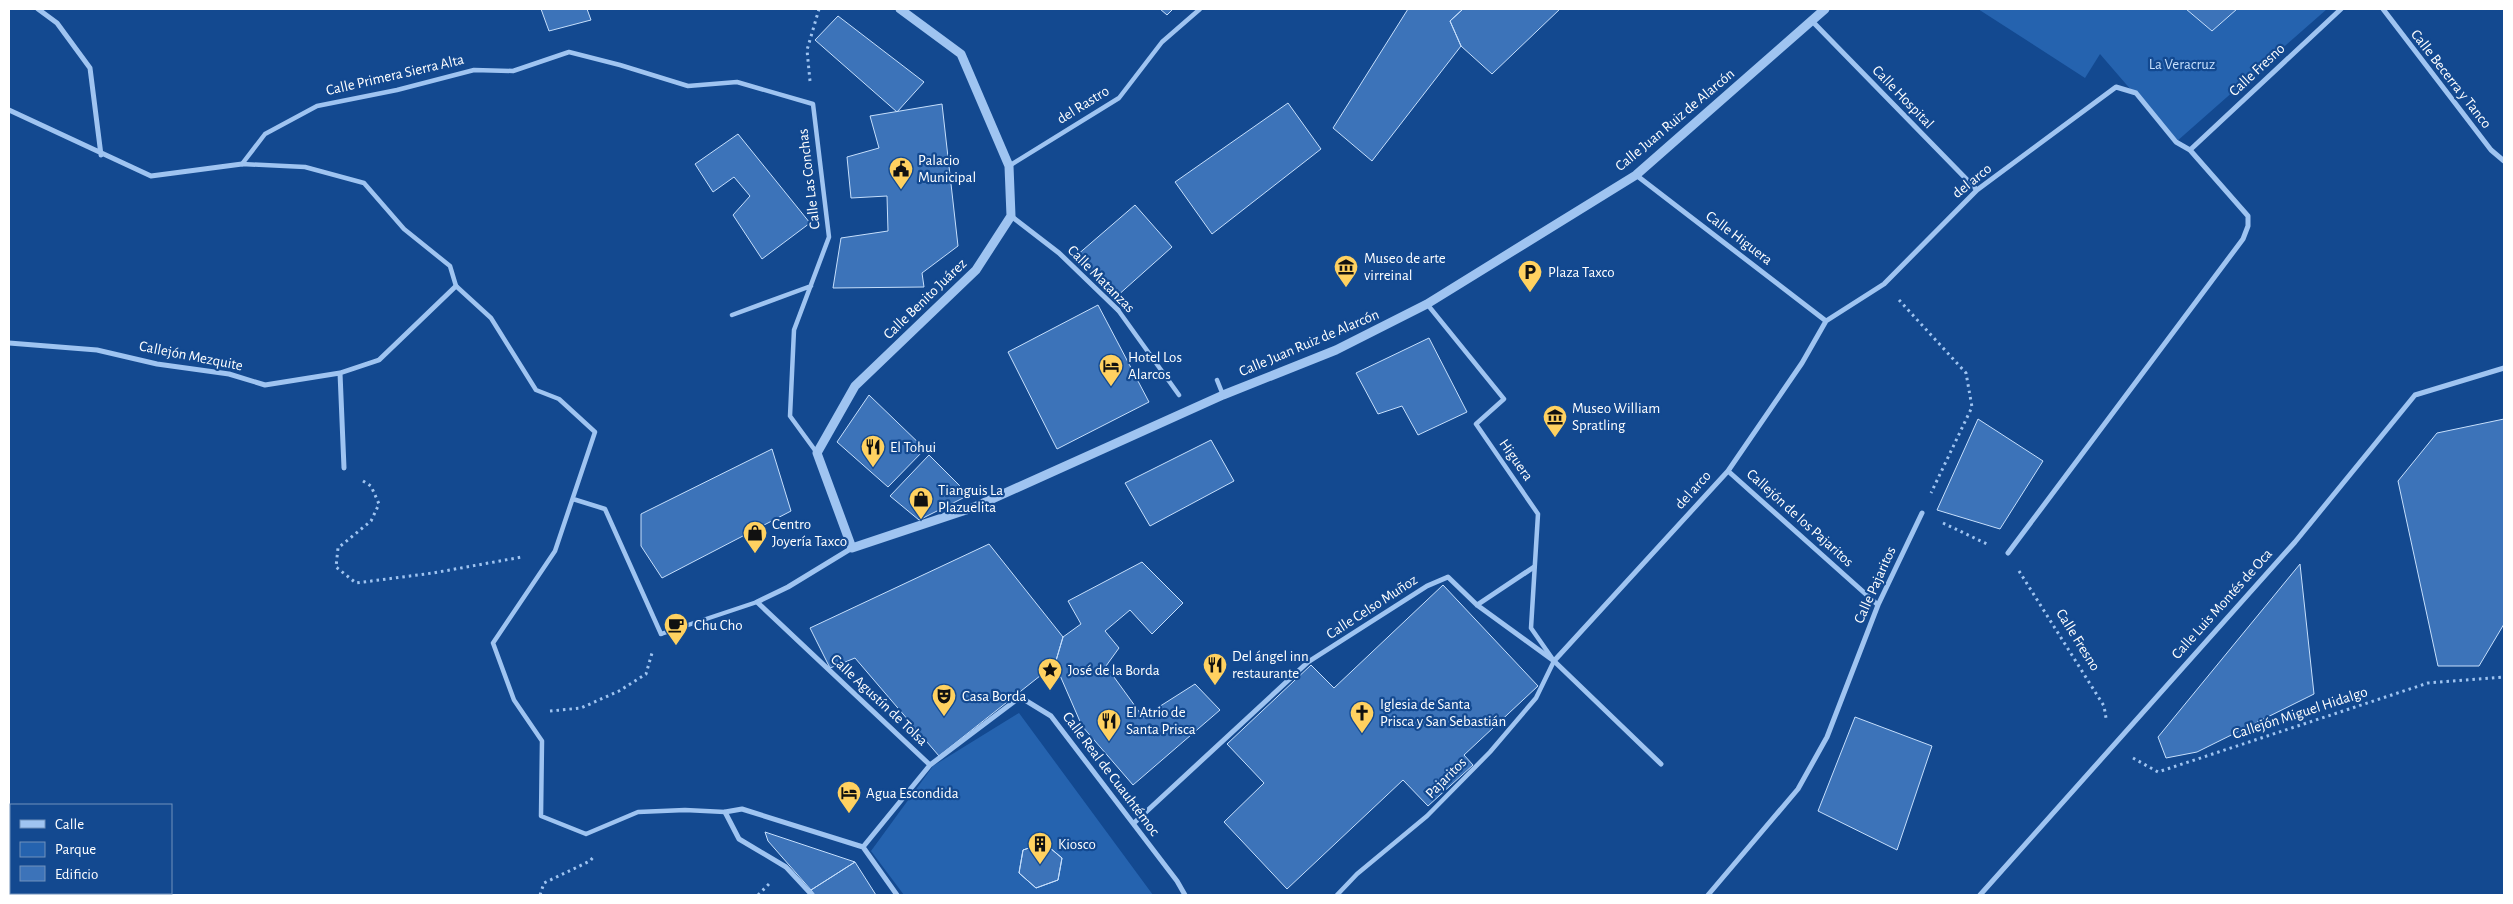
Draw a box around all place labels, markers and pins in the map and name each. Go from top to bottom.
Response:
place label: Palacio Municipal [918,153,976,185]
public building icon: Palacio Municipal [888,156,914,190]
place label: Museo de arte virreinal [1364,251,1446,283]
museum icon: Museo de arte virreinal [1333,254,1359,288]
parking icon: Plaza Taxco [1517,259,1543,293]
place label: Plaza Taxco [1548,265,1615,280]
place label: Hotel Los Alarcos [1128,350,1182,382]
hotel icon: Hotel Los Alarcos [1098,353,1124,387]
place label: Museo William Spratling [1572,401,1660,433]
museum icon: Museo William Spratling [1542,404,1568,438]
restaurant icon: El Tohui [860,434,886,468]
place label: El Tohui [890,440,936,455]
place label: Tianguis La Plazuelita [938,483,1003,515]
shop icon: Tianguis La Plazuelita [908,486,934,520]
place label: Centro Joyería Taxco [772,517,847,549]
shop icon: Centro Joyería Taxco [742,520,768,554]
cafe icon: Chu Cho [663,612,689,646]
place label: Chu Cho [694,618,743,633]
place label: Del ángel inn restaurante [1232,649,1309,681]
restaurant icon: Del ángel inn restaurante [1202,652,1228,686]
place icon: José de la Borda [1037,657,1063,691]
place label: José de la Borda [1068,663,1160,678]
theatre icon: Casa Borda [931,683,957,717]
place label: Casa Borda [962,689,1026,704]
place label: Iglesia de Santa Prisca y San Sebastián [1380,697,1506,729]
church icon: Iglesia de Santa Prisca y San Sebastián [1349,700,1375,734]
place label: El Atrio de Santa Prisca [1126,705,1196,737]
restaurant icon: El Atrio de Santa Prisca [1096,708,1122,742]
hotel icon: Agua Escondida [836,780,862,814]
place label: Agua Escondida [866,786,959,801]
building icon: Kiosco [1027,831,1053,865]
place label: Kiosco [1058,837,1096,852]

